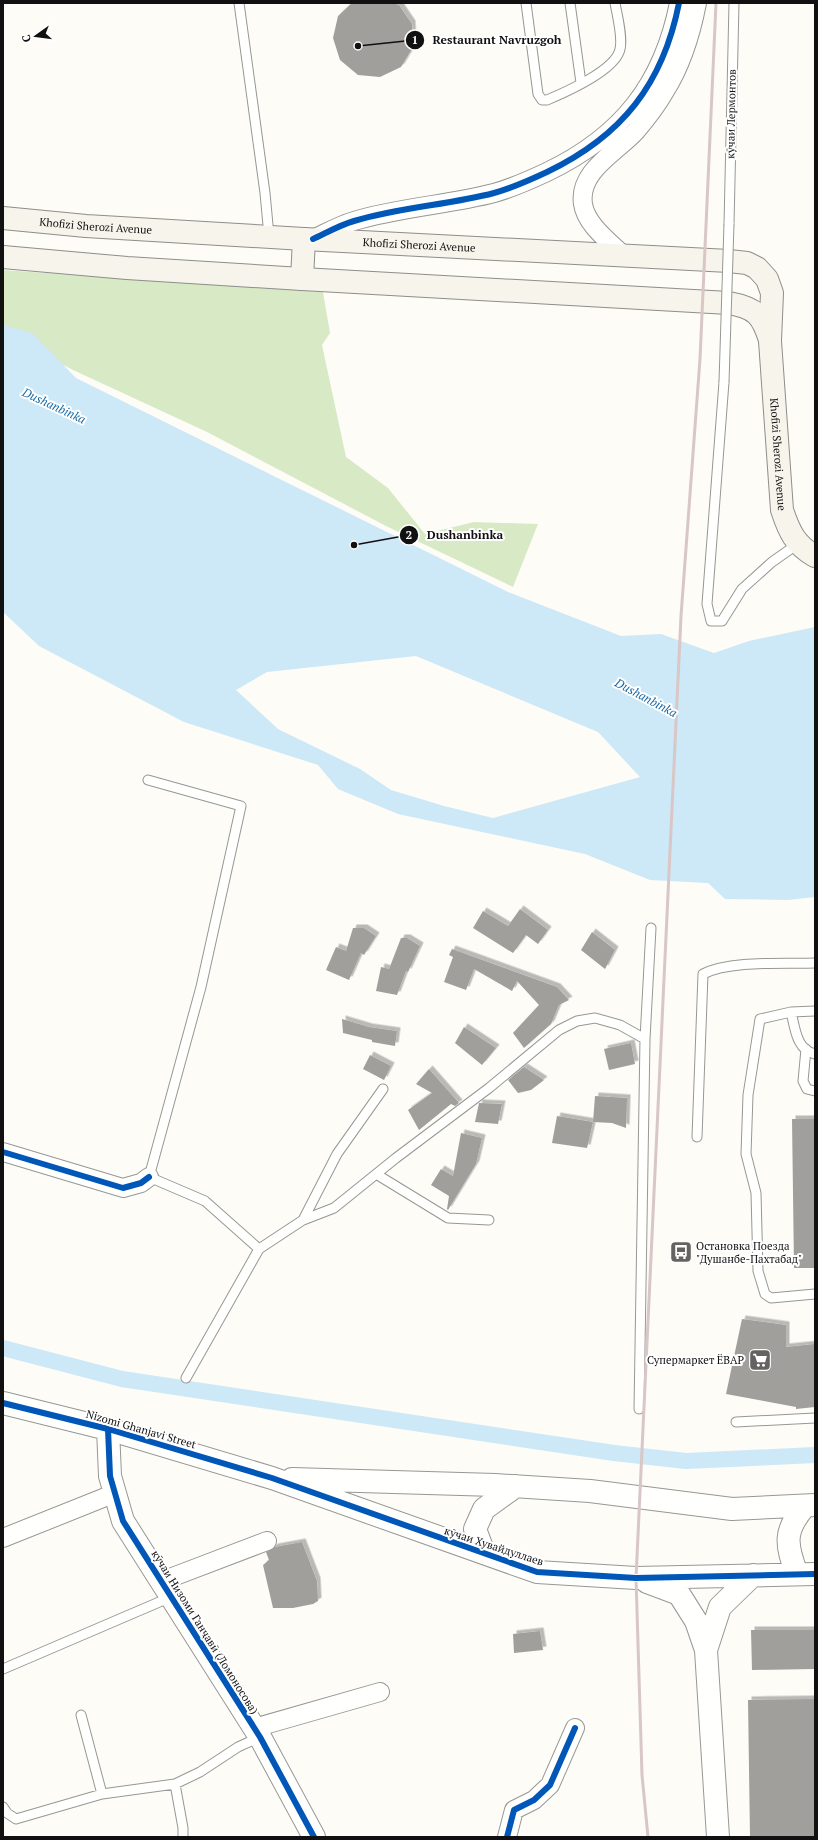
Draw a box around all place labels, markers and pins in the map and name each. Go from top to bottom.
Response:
callout: Restaurant Navruzgoh [405,28,570,52]
callout: Dushanbinka [399,523,511,547]
bus stop icon: Остановка Поезда "Душанбе-Пахтабад" [668,1239,694,1265]
place label: Остановка Поезда "Душанбе-Пахтабад" [696,1239,802,1266]
supermarket icon: Супермаркет ЁВАР [747,1347,773,1373]
place label: Супермаркет ЁВАР [647,1353,744,1367]

